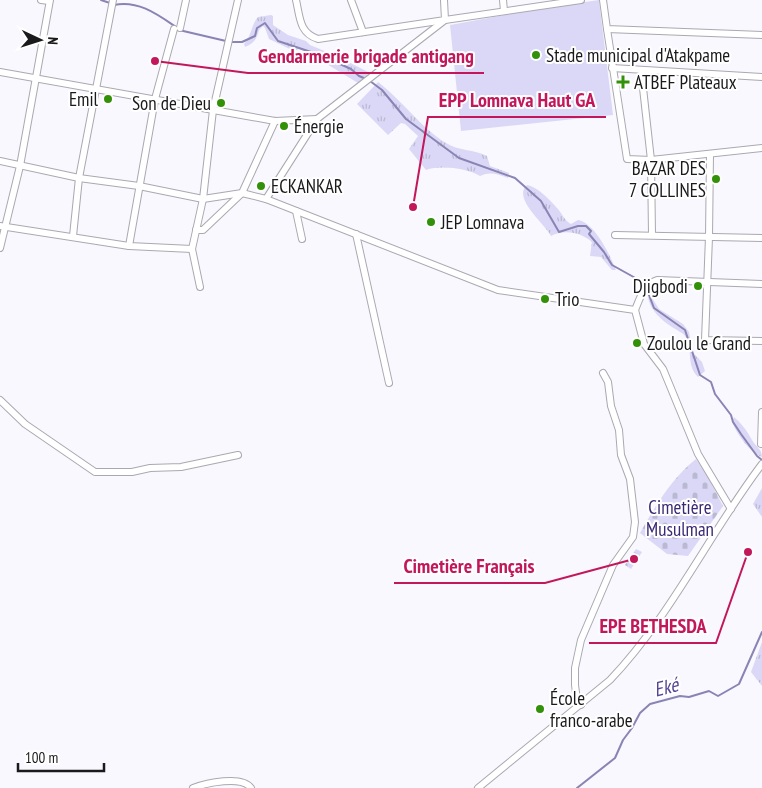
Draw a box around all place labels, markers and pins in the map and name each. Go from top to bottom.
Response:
callout: Gendarmerie brigade antigang [248,38,484,73]
place label: Stade municipal d'Atakpame [546,43,730,67]
marker: Stade municipal d'Atakpame [530,49,542,61]
place label: ATBEF Plateaux [634,70,737,94]
marker: ATBEF Plateaux [616,75,630,89]
callout: EPP Lomnava Haut GA [428,82,606,117]
place label: Emil [69,87,99,111]
place label: Son de Dieu [132,91,211,115]
marker: Emil [102,93,114,105]
marker: Son de Dieu [215,97,227,109]
place label: Énergie [294,114,344,138]
marker: Énergie [278,120,290,132]
place label: BAZAR DES 7 COLLINES [629,156,706,202]
marker: BAZAR DES 7 COLLINES [710,173,722,185]
place label: ECKANKAR [271,174,343,198]
marker: ECKANKAR [255,180,267,192]
place label: JEP Lomnava [440,210,524,234]
marker: JEP Lomnava [425,216,437,228]
place label: Djigbodi [633,274,688,298]
marker: Djigbodi [692,280,704,292]
place label: Trio [555,287,579,311]
marker: Trio [539,293,551,305]
place label: Zoulou le Grand [647,331,751,355]
marker: Zoulou le Grand [631,337,643,349]
callout: Cimetière Français [394,548,545,583]
callout: EPE BETHESDA [589,608,716,643]
place label: École franco-arabe [550,686,633,732]
marker: École franco-arabe [534,703,546,715]

